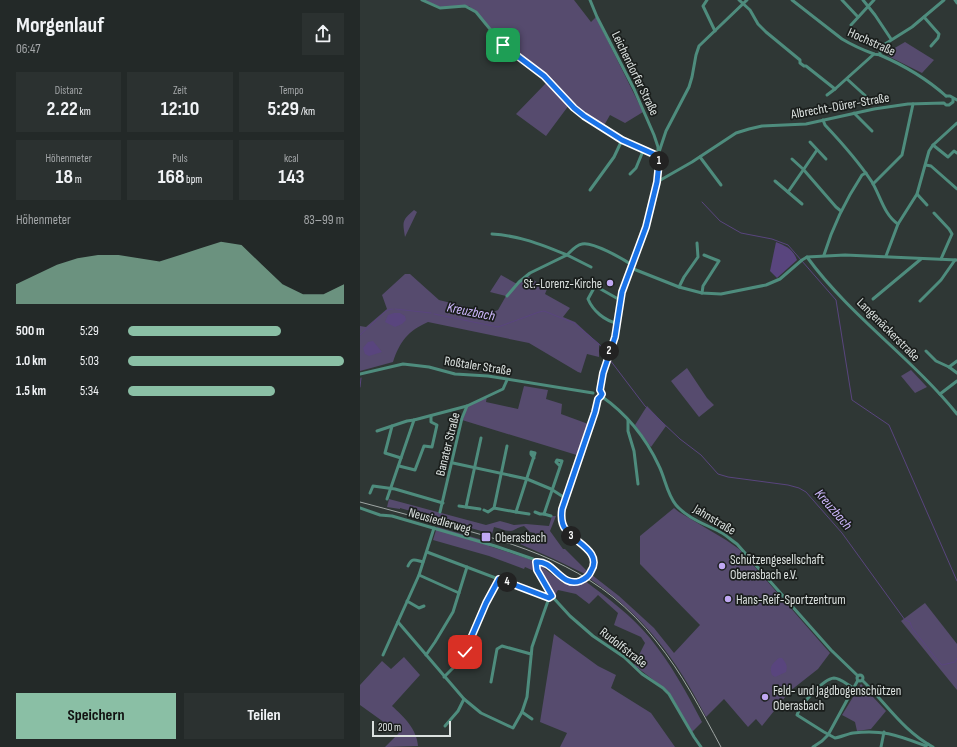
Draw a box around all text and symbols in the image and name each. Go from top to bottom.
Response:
text: Morgenlauf [16,12,104,39]
button: share [302,13,344,55]
street label: Hochstraße [845,24,898,60]
pin [486,28,520,62]
street label: Leichendorfer Straße [608,29,662,118]
icon: arrive [492,34,514,56]
text: 06:47 [16,41,41,57]
text: Distanz [55,84,82,97]
text: Zeit [173,84,187,97]
text: Tempo [279,84,304,97]
street label: Albrecht-Dürer-Straße [789,89,891,123]
text: 2.22 [47,97,78,121]
text: 12:10 [161,97,199,121]
text: 5:29 [268,97,299,121]
text: km [78,105,91,118]
text: /km [299,105,315,118]
pin: 1 [649,151,669,171]
text: Höhenmeter [46,152,92,165]
text: Puls [172,152,188,165]
text: kcal [284,152,299,165]
text: 1 [657,154,661,167]
text: 18 [56,165,73,189]
text: 168 [158,165,184,189]
text: 143 [278,165,304,189]
text: m [73,173,82,186]
text: bpm [184,173,202,186]
text: Höhenmeter [16,212,71,228]
text: 83–99 m [304,212,344,228]
place label: St.-Lorenz-Kirche [523,276,602,292]
marker: St.-Lorenz-Kirche [605,278,615,288]
street label: Langenäckerstraße [853,295,923,365]
water label: Kreuzbach [445,299,497,325]
text: 500 m [16,323,45,339]
text: 5:29 [80,323,99,339]
pin: 2 [599,341,619,361]
text: 2 [607,344,611,357]
text: 1.0 km [16,353,46,369]
text: 5:03 [80,353,99,369]
street label: Roßtaler Straße [443,353,513,379]
text: 1.5 km [16,383,46,399]
text: 5:34 [80,383,99,399]
street label: Banater Straße [432,411,464,478]
water label: Kreuzbach [811,485,856,533]
street label: Jahnstraße [690,500,739,539]
street label: Neusiedlerweg [407,504,473,538]
pin: 3 [561,526,581,546]
text: 3 [569,529,573,542]
place label: Oberasbach [495,530,546,546]
marker: Oberasbach [480,531,492,543]
place label: Schützengesellschaft Oberasbach e.V. [730,552,824,583]
marker: Schützengesellschaft Oberasbach e.V. [717,561,727,571]
pin: 4 [497,572,517,592]
text: 4 [504,575,510,588]
place label: Hans-Reif-Sportzentrum [736,592,846,608]
marker: Hans-Reif-Sportzentrum [723,594,733,604]
street label: Rudolfstraße [596,624,650,671]
pin [448,635,482,669]
icon: check [454,641,476,663]
place label: Feld- und Jagdbogenschützen Oberasbach [773,683,901,714]
marker: Feld- und Jagdbogenschützen Oberasbach [760,692,770,702]
button: Speichern [16,693,176,739]
button: Teilen [184,693,344,739]
scale bar [372,719,451,738]
text: 200 m [378,721,401,734]

